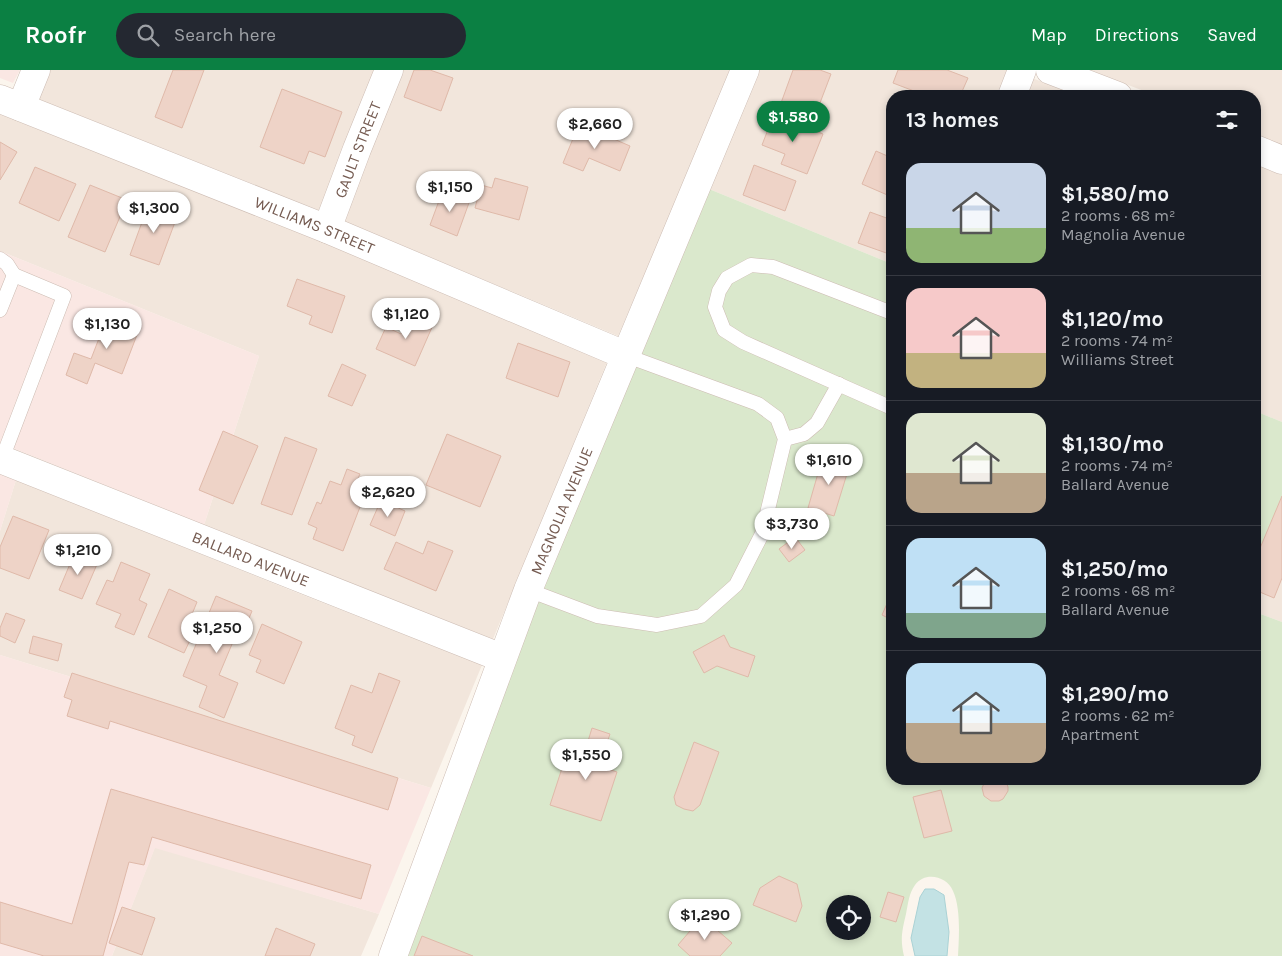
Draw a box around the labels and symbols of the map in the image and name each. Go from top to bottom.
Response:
street label: GAULT STREET [331,99,385,201]
pin: $1,580 [752,100,834,143]
pin: $2,660 [554,108,636,150]
pin: $1,150 [409,170,491,213]
pin: $1,300 [113,191,195,234]
street label: WILLIAMS STREET [252,192,378,258]
pin: $1,120 [365,298,447,340]
pin: $1,130 [66,308,148,350]
street label: MAGNOLIA AVENUE [526,444,597,578]
pin: $1,610 [788,444,870,486]
pin: $2,620 [347,476,429,518]
pin: $3,730 [751,508,833,550]
street label: BALLARD AVENUE [189,527,312,591]
pin: $1,210 [37,534,119,576]
pin: $1,250 [176,612,258,654]
pin: $1,550 [545,738,627,781]
pin: $1,290 [664,898,746,941]

